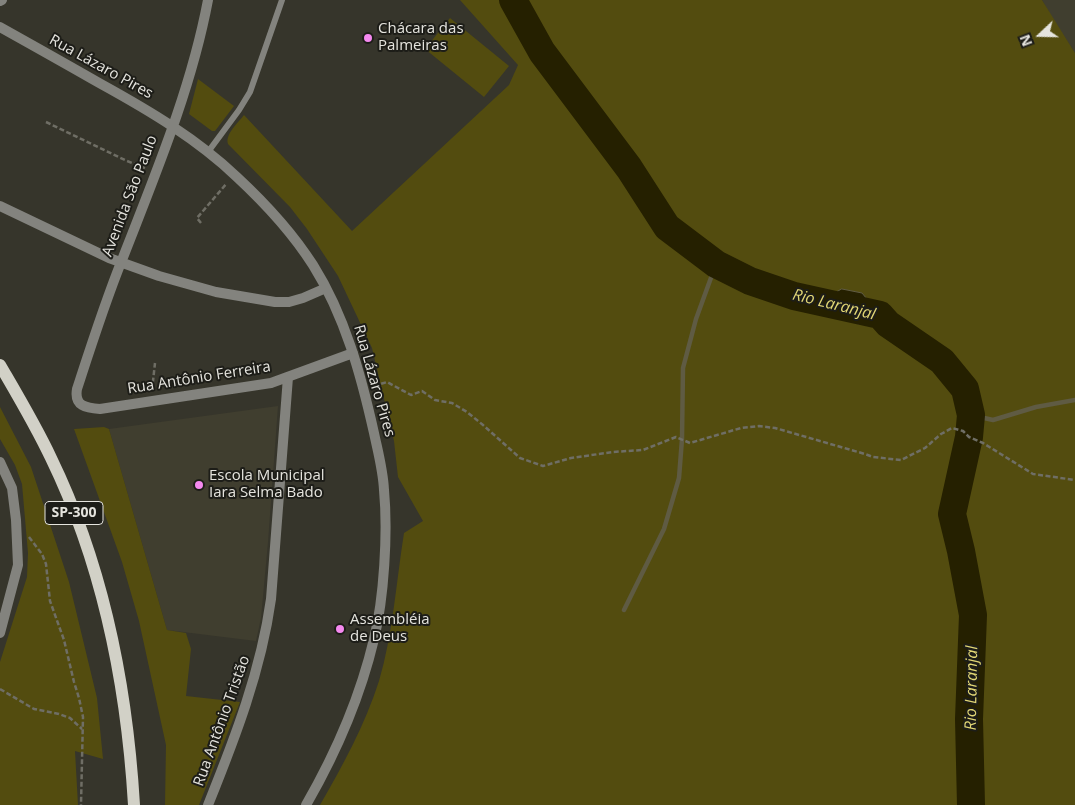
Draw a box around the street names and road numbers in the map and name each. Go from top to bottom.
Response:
street label: Rua Lázaro Pires [46,31,156,103]
street label: Avenida São Paulo [99,133,161,259]
street label: Rua Lázaro Pires [349,323,399,439]
street label: Rua Antônio Ferreira [126,358,272,398]
road number: SP-300 [45,502,103,524]
street label: Rua Antônio Tristão [190,653,254,789]

